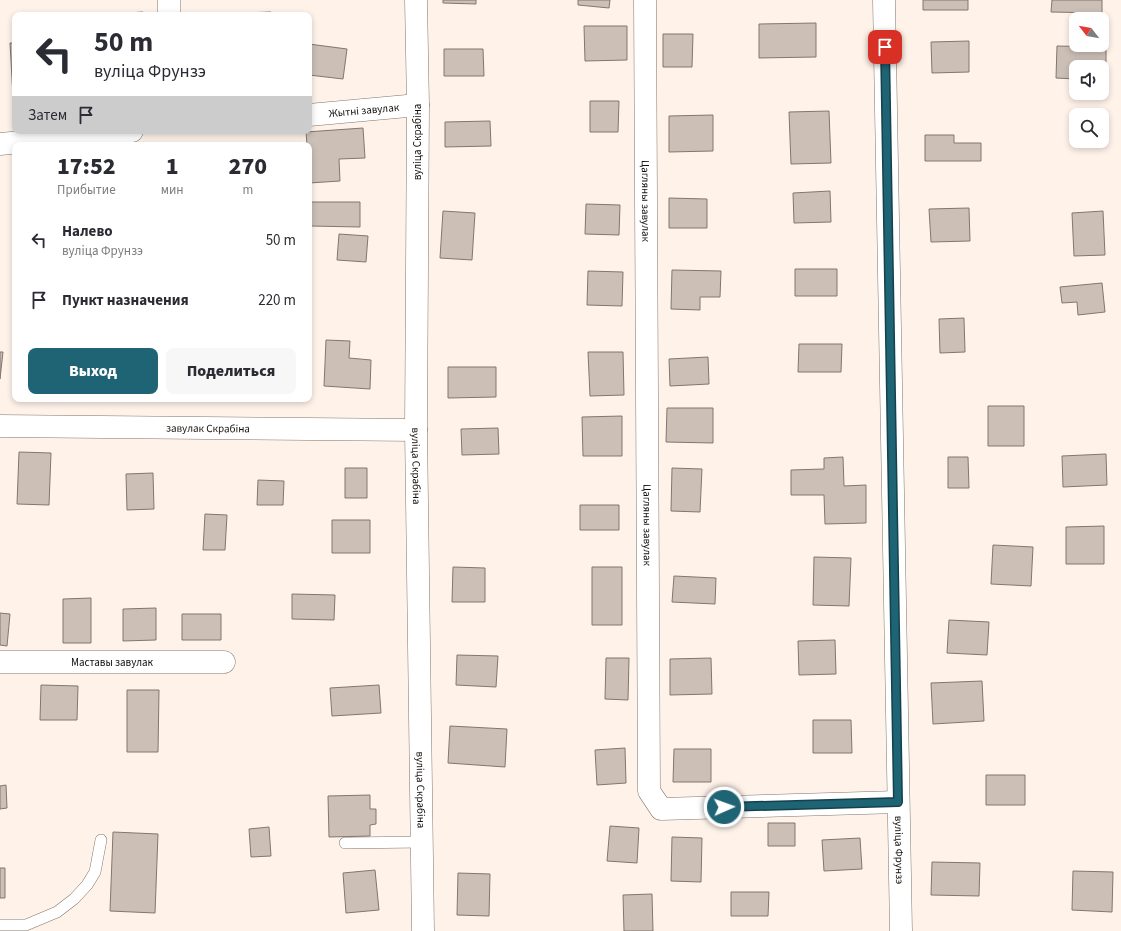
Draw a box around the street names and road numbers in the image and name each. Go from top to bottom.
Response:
street label: Жытні завулак [328,100,400,121]
street label: вуліца Скрабіна [410,104,425,180]
street label: Цагляны завулак [638,160,653,243]
street label: завулак Скрабіна [166,421,250,436]
street label: вуліца Скрабіна [408,427,424,504]
street label: Цагляны завулак [639,484,655,567]
street label: Маставы завулак [71,655,154,670]
street label: вуліца Скрабіна [412,751,429,828]
street label: вуліца Фрунзэ [891,815,907,884]

